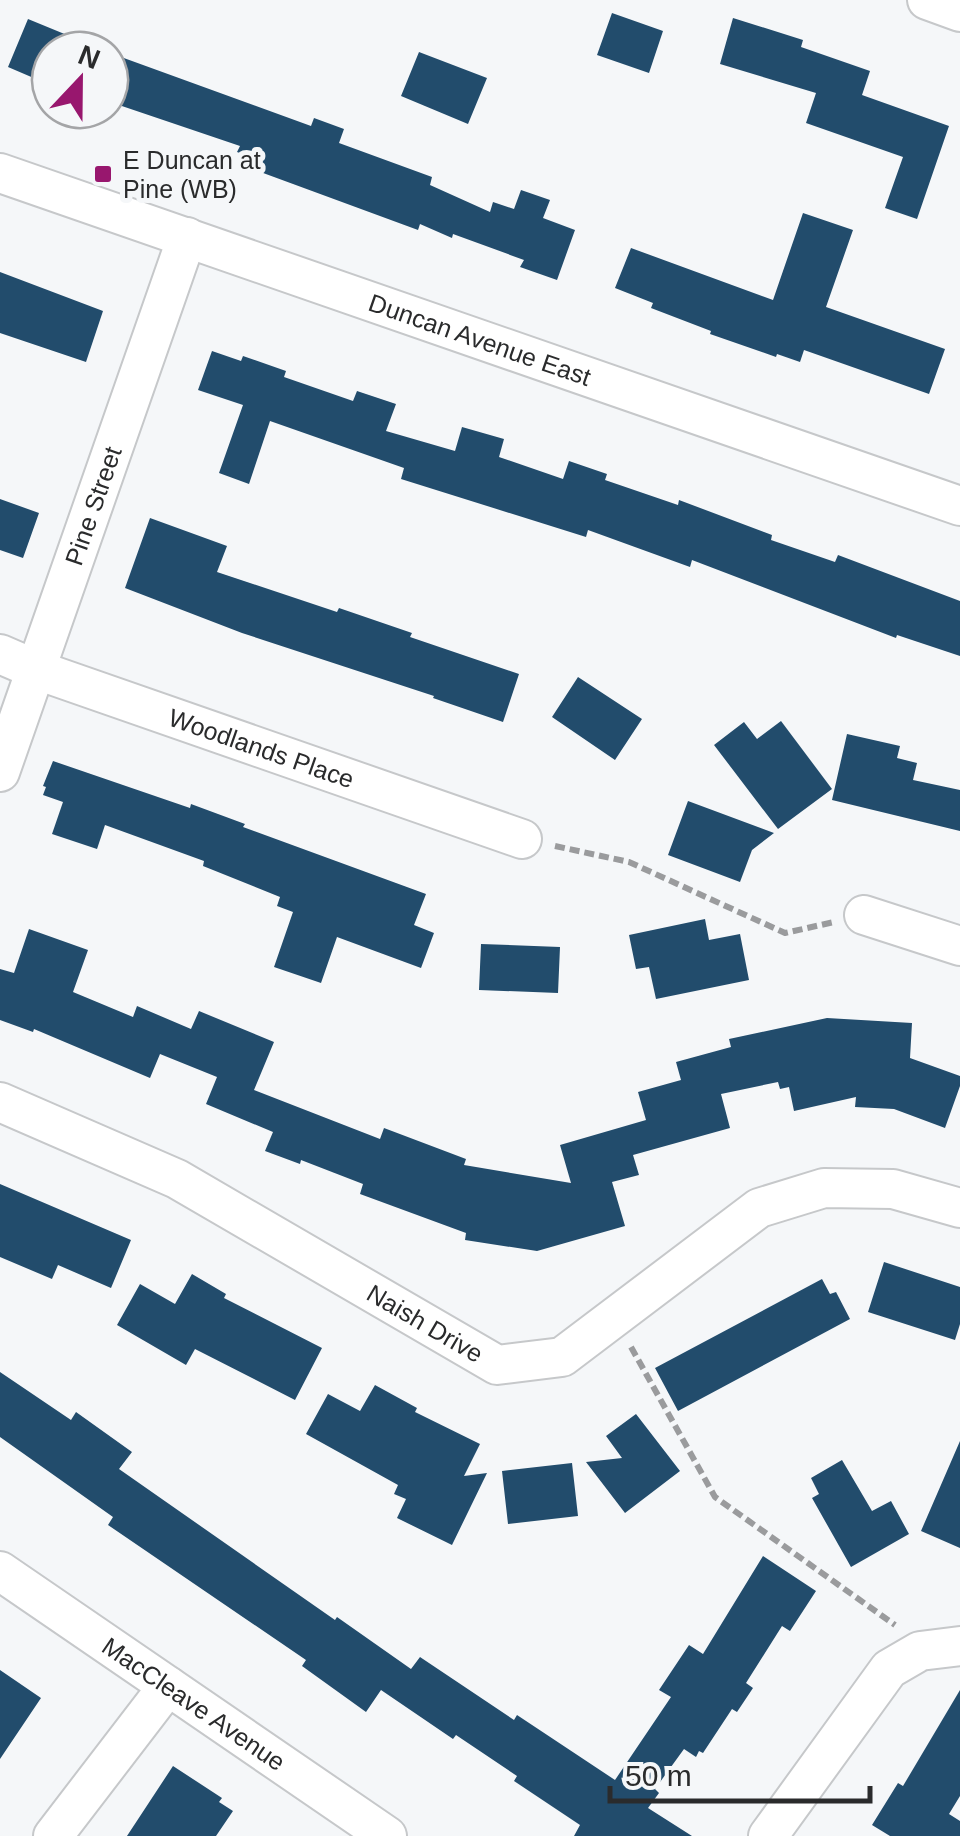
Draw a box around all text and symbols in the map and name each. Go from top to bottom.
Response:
north arrow [30,30,130,130]
text: N [74,39,104,75]
place label: E Duncan at Pine (WB) [123,146,261,203]
marker: E Duncan at Pine (WB) [92,163,114,185]
street label: Duncan Avenue East [365,288,595,391]
street label: Pine Street [59,443,127,569]
street label: Woodlands Place [165,703,358,793]
street label: Naish Drive [362,1279,488,1368]
street label: MacCleave Avenue [97,1631,291,1776]
scale bar [610,1741,870,1803]
text: 50 m [625,1759,692,1792]

